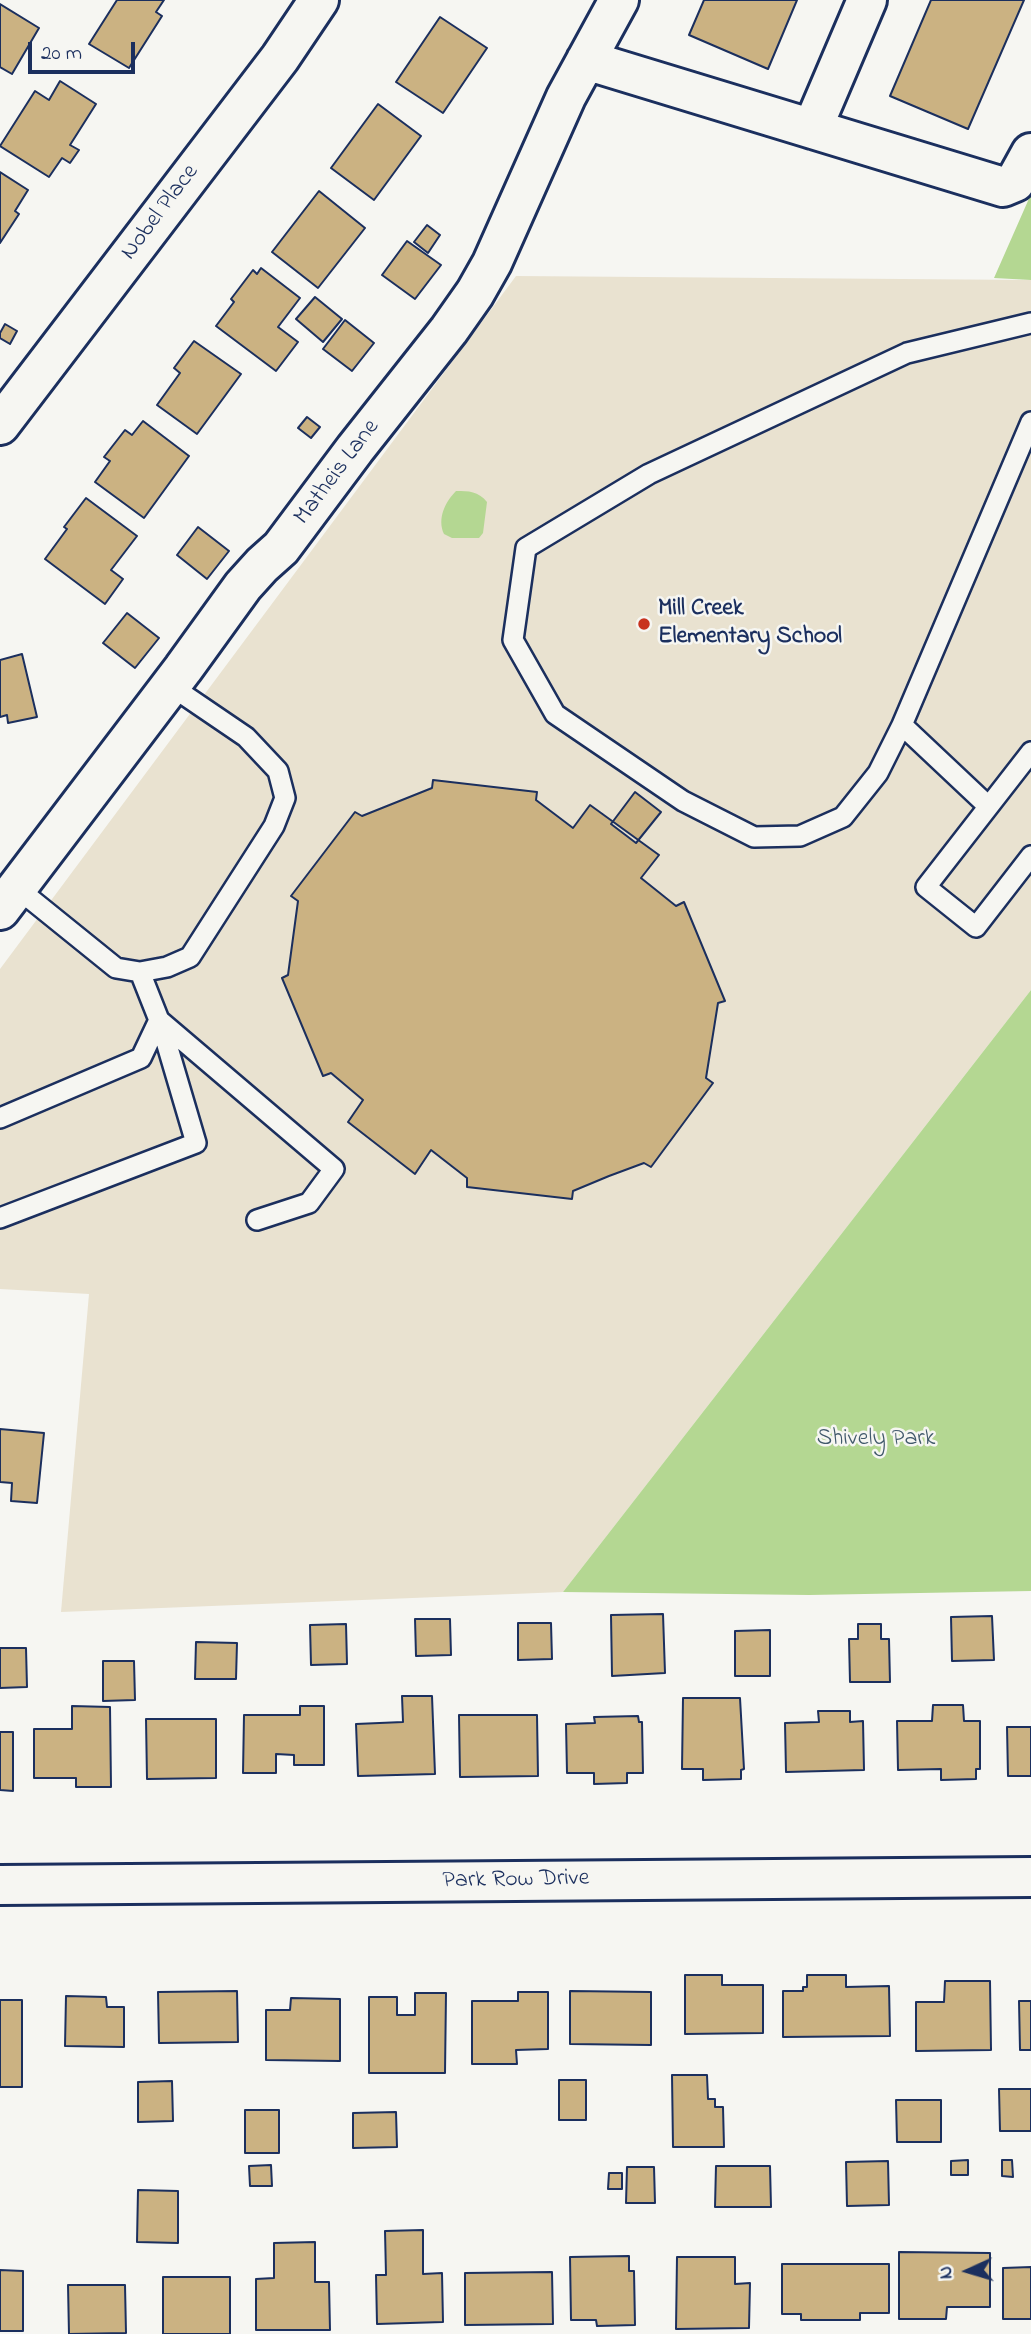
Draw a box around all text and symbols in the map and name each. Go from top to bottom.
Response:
scale bar [32,28,138,72]
text: 20 m [41,39,82,69]
street label: Nobel Place [116,160,206,266]
street label: Matheis Lane [289,415,387,531]
place label: Mill Creek Elementary School [658,596,842,652]
marker: Mill Creek Elementary School [636,616,652,632]
park label: Shively Park [817,1426,935,1454]
street label: Park Row Drive [442,1865,590,1897]
north arrow [933,2236,1003,2306]
text: N [933,2265,960,2280]

